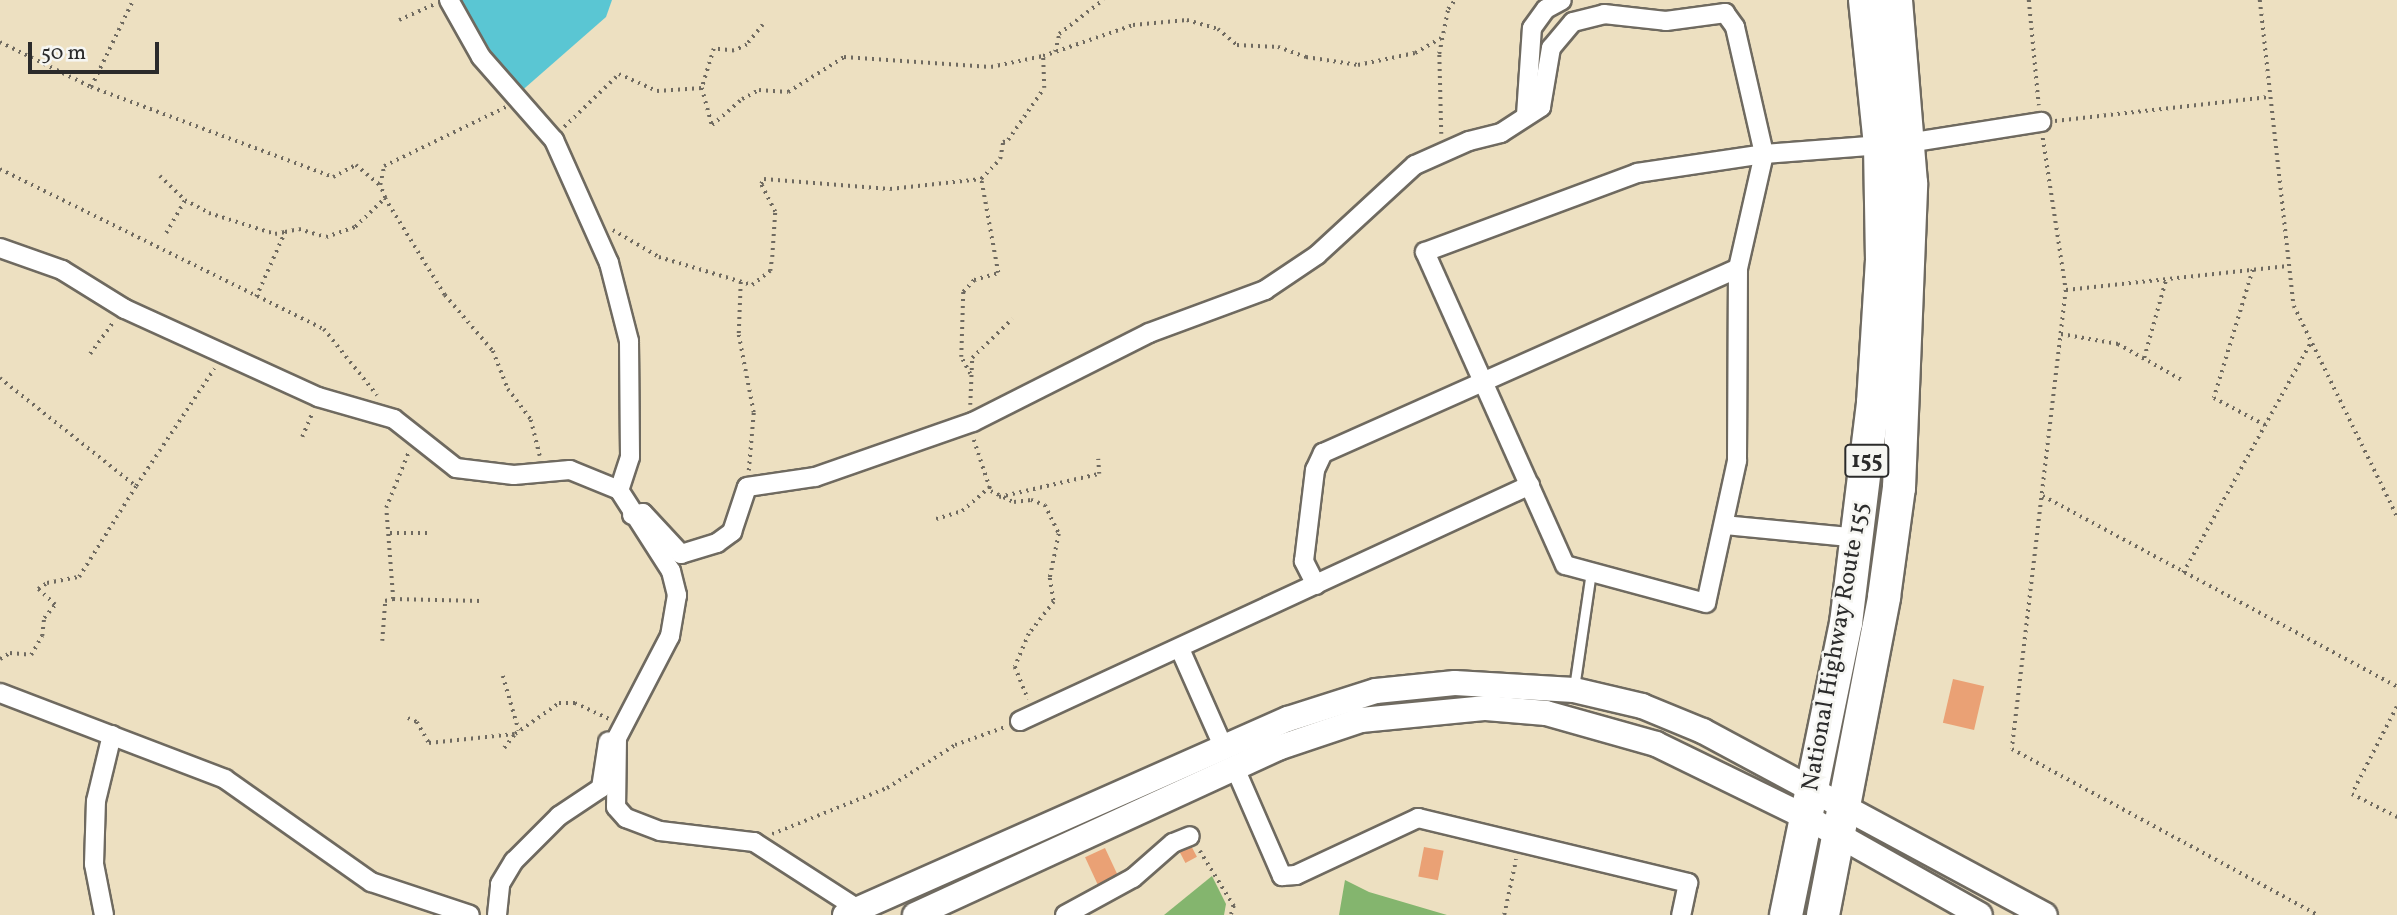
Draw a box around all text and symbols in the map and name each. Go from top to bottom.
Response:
scale bar [32,28,163,72]
text: 50 m [41,39,86,68]
road number: 155 [1844,442,1890,481]
street label: National Highway Route 155 [1797,500,1877,794]

